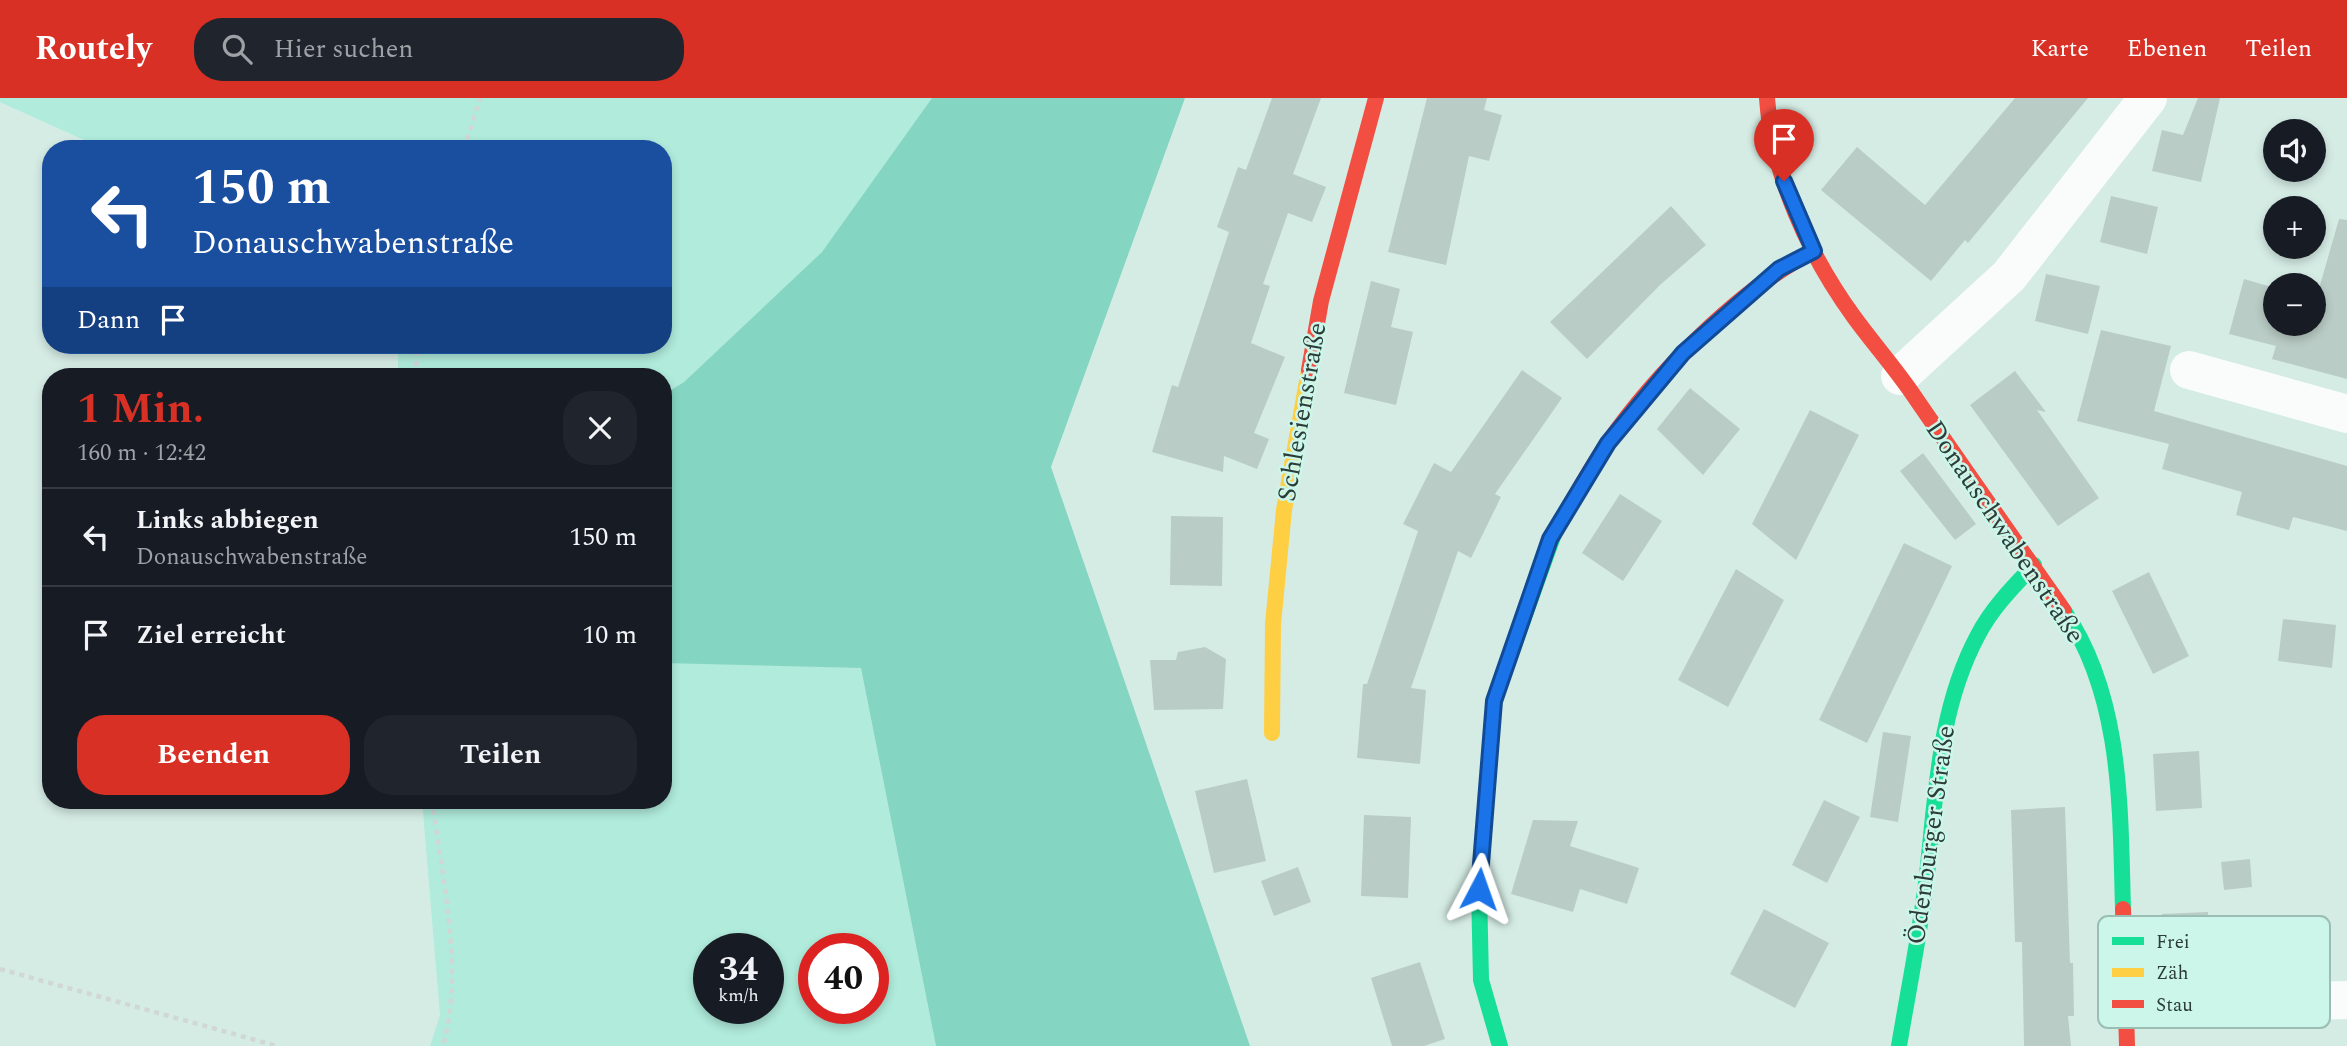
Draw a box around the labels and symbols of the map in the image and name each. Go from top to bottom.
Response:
pin [1754,109,1814,181]
street label: Schlesienstraße [1267,319,1337,505]
street label: Donauschwabenstraße [1915,412,2095,652]
street label: Ödenburger Straße [1896,723,1966,947]
position arrow [1442,852,1516,926]
legend [2098,916,2330,1028]
text: Frei [2156,928,2190,957]
speed limit sign: 40 [798,933,889,1024]
text: Zäh [2156,959,2189,988]
text: Stau [2156,991,2193,1020]

